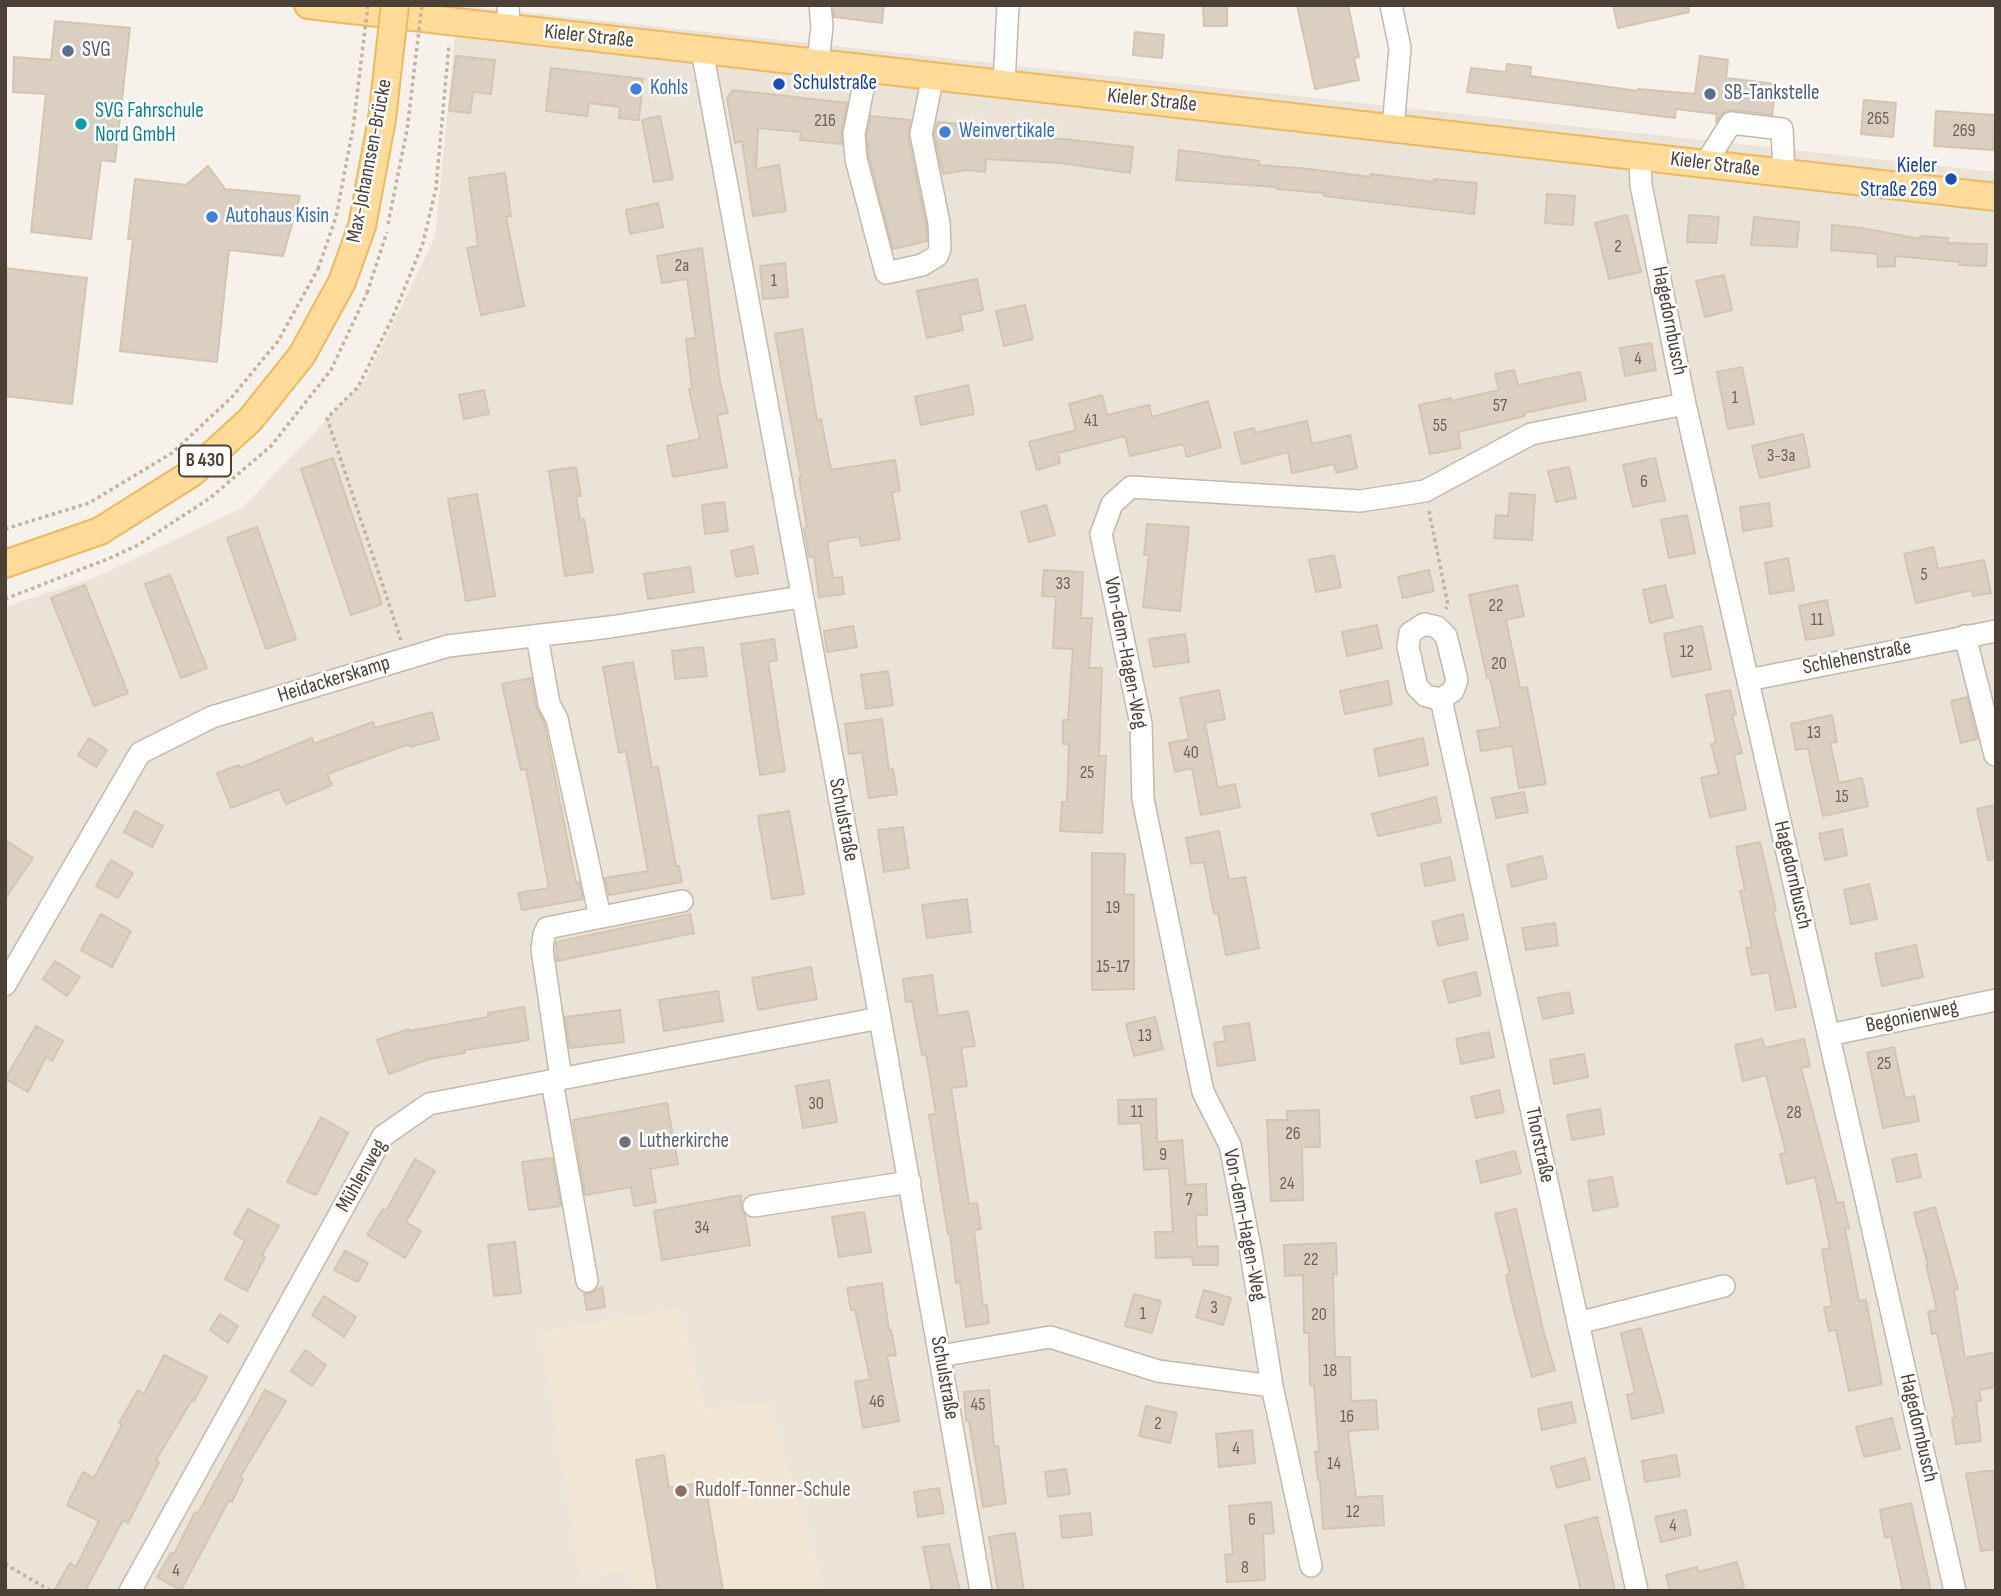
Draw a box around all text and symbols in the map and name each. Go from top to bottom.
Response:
street label: Kieler Straße [543,20,635,54]
place label: SVG [82,38,111,64]
marker: SVG [60,43,76,59]
place label: Schulstraße [793,71,877,97]
place label: Kohls [650,76,688,102]
marker: Schulstraße [771,76,787,92]
street label: Max-Johannsen-Brücke [342,77,398,245]
marker: Kohls [628,81,644,97]
place label: SB-Tankstelle [1724,81,1819,107]
street label: Kieler Straße [1106,84,1198,118]
marker: SB-Tankstelle [1702,86,1718,102]
place label: SVG Fahrschule Nord GmbH [95,99,204,149]
house number: 265 [1867,108,1889,130]
house number: 216 [814,110,836,132]
marker: SVG Fahrschule Nord GmbH [73,116,89,132]
place label: Weinvertikale [959,119,1055,145]
house number: 269 [1952,120,1976,142]
marker: Weinvertikale [937,124,953,140]
street label: Kieler Straße [1669,147,1761,183]
place label: Kieler Straße 269 [1860,154,1937,204]
marker: Kieler Straße 269 [1943,171,1959,187]
place label: Autohaus Kisin [226,204,329,230]
marker: Autohaus Kisin [204,209,220,225]
house number: 2 [1614,236,1622,258]
house number: 2a [675,255,689,277]
street label: Hagedornbusch [1646,264,1692,378]
house number: 1 [771,270,777,292]
house number: 4 [1634,348,1642,370]
house number: 1 [1732,387,1738,409]
house number: 57 [1493,395,1507,417]
house number: 41 [1084,410,1098,432]
house number: 55 [1433,415,1447,437]
house number: 3-3a [1767,445,1795,467]
road number: B 430 [179,446,231,476]
house number: 6 [1640,471,1648,493]
house number: 5 [1920,564,1928,586]
house number: 33 [1055,573,1071,595]
street label: Von-dem-Hagen-Weg [1098,575,1152,731]
house number: 22 [1489,595,1503,617]
house number: 11 [1811,609,1823,631]
street label: Schlehenstraße [1801,635,1913,681]
house number: 12 [1680,641,1694,663]
street label: Heidackerskamp [275,651,393,709]
house number: 20 [1491,653,1507,675]
house number: 13 [1807,722,1821,744]
house number: 40 [1183,742,1199,764]
house number: 25 [1080,762,1094,784]
street label: Schulstraße [823,776,863,864]
house number: 15 [1835,786,1849,808]
street label: Hagedornbusch [1767,818,1817,932]
house number: 19 [1106,897,1120,919]
house number: 15-17 [1096,956,1130,978]
street label: Begonienweg [1864,995,1960,1039]
house number: 13 [1138,1025,1152,1047]
house number: 25 [1877,1053,1891,1075]
house number: 30 [808,1093,824,1115]
house number: 11 [1131,1101,1143,1123]
house number: 28 [1786,1102,1802,1124]
street label: Thorstraße [1519,1105,1559,1185]
house number: 26 [1285,1123,1301,1145]
place label: Lutherkirche [639,1129,729,1155]
marker: Lutherkirche [617,1134,633,1150]
street label: Mühlenweg [331,1135,393,1217]
house number: 9 [1159,1144,1167,1166]
street label: Von-dem-Hagen-Weg [1217,1147,1271,1303]
house number: 24 [1280,1173,1294,1195]
house number: 7 [1185,1189,1193,1211]
house number: 34 [694,1217,710,1239]
house number: 22 [1304,1249,1318,1271]
house number: 3 [1210,1297,1218,1319]
house number: 1 [1140,1303,1146,1325]
house number: 20 [1311,1304,1327,1326]
street label: Schulstraße [924,1334,964,1422]
house number: 18 [1323,1360,1337,1382]
street label: Hagedornbusch [1893,1371,1943,1485]
house number: 46 [869,1391,885,1413]
house number: 45 [971,1394,985,1416]
house number: 16 [1340,1406,1354,1428]
house number: 2 [1154,1413,1162,1435]
house number: 4 [1232,1438,1240,1460]
house number: 14 [1327,1453,1341,1475]
place label: Rudolf-Tonner-Schule [695,1478,851,1504]
marker: Rudolf-Tonner-Schule [673,1483,689,1499]
house number: 12 [1346,1501,1360,1523]
house number: 6 [1248,1509,1256,1531]
house number: 4 [1669,1515,1677,1537]
house number: 8 [1241,1557,1249,1579]
house number: 4 [172,1560,180,1582]

